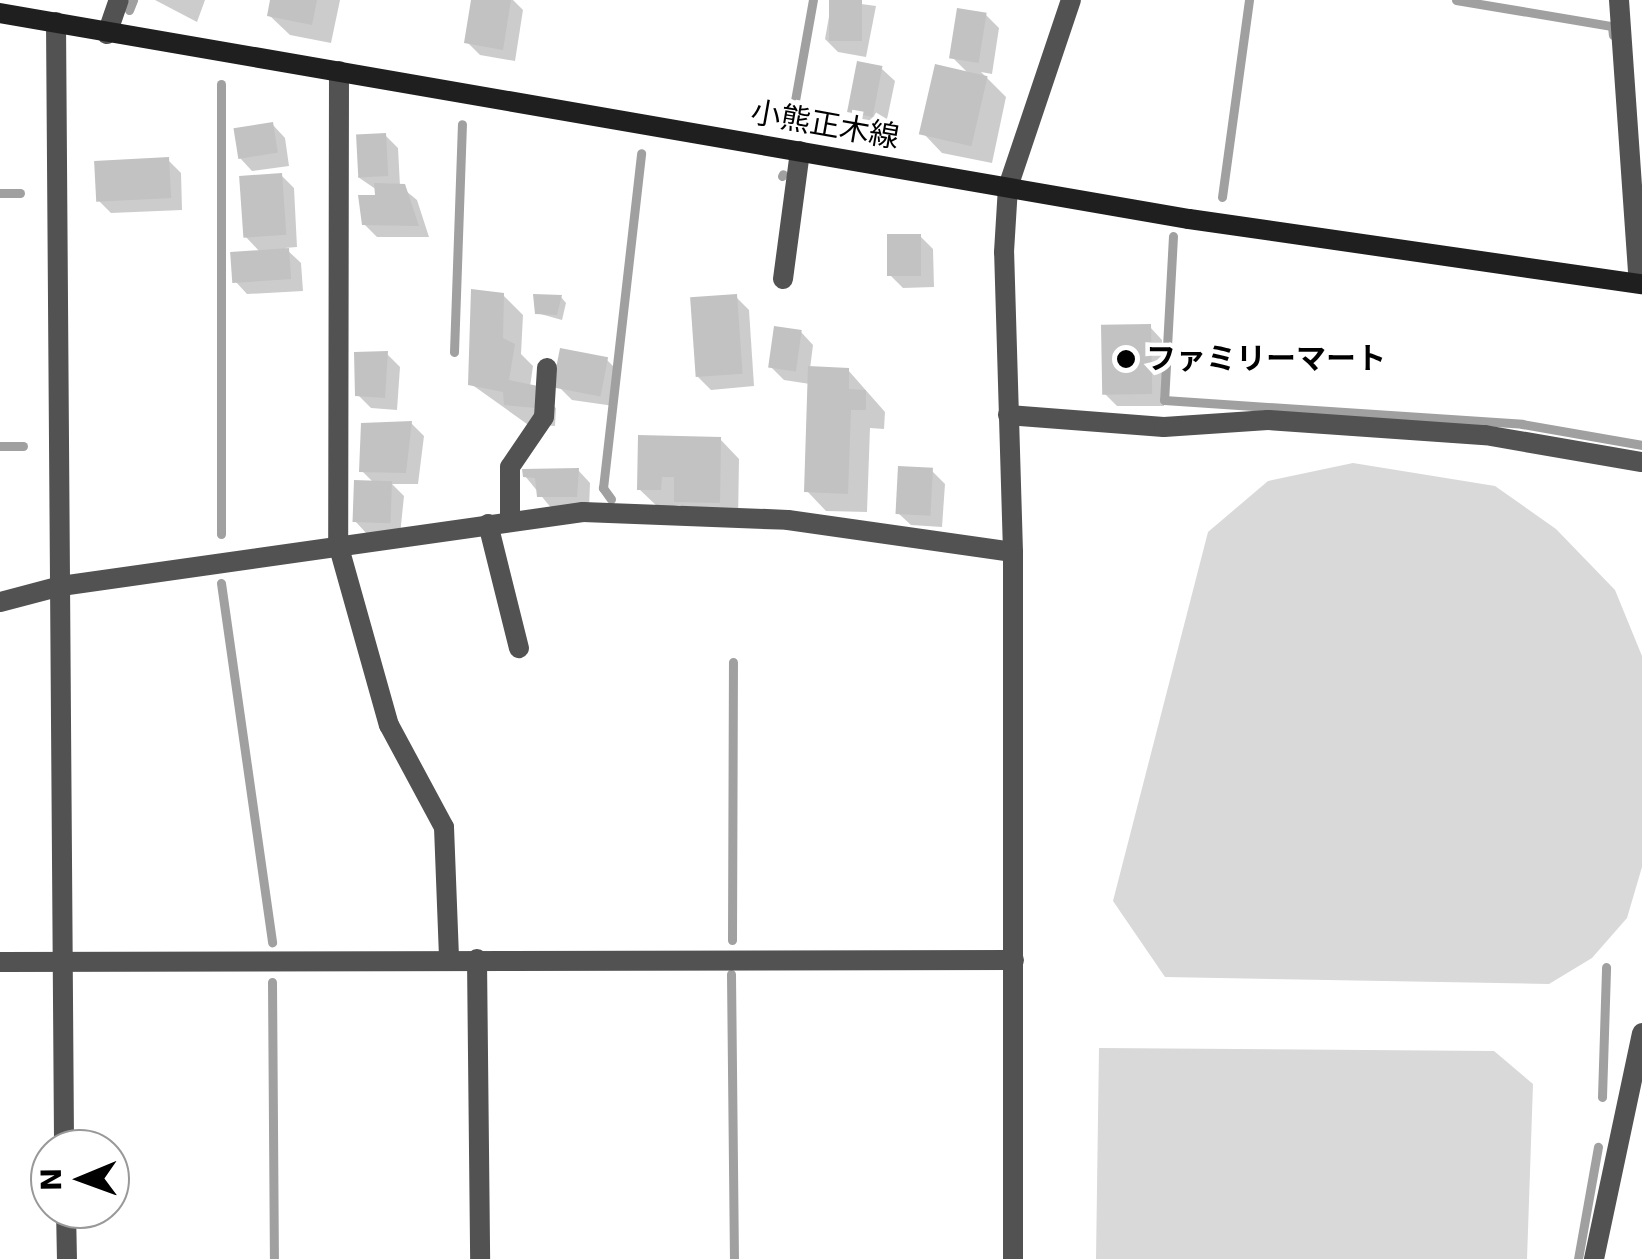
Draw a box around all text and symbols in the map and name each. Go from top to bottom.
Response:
street label: 小熊正木線 [748,94,902,156]
place label: ファミリーマート [1146,341,1386,377]
marker: ファミリーマート [1115,348,1137,370]
north arrow [30,1129,130,1229]
text: N [35,1167,68,1192]

